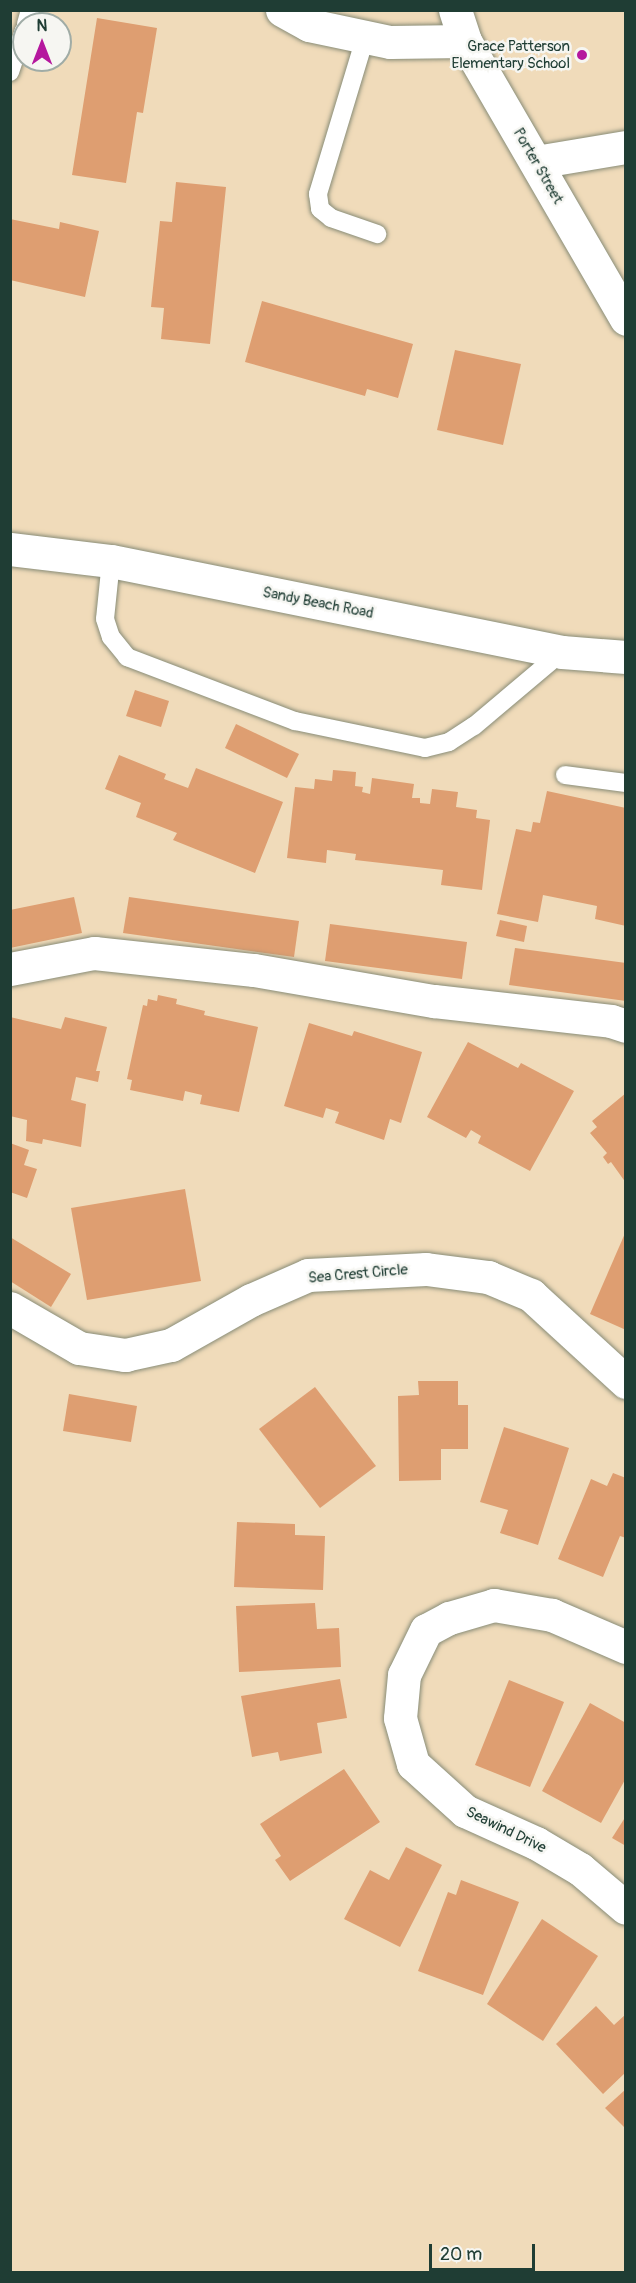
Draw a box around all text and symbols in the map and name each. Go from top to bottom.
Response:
north arrow [12,12,72,72]
text: N [37,16,47,36]
place label: Grace Patterson Elementary School [452,37,570,72]
marker: Grace Patterson Elementary School [575,48,589,62]
street label: Porter Street [509,125,567,207]
street label: Sandy Beach Road [261,583,375,623]
street label: Sea Crest Circle [307,1261,409,1287]
street label: Seawind Drive [463,1803,549,1857]
scale bar [432,2232,538,2270]
text: 20 m [440,2243,482,2266]

